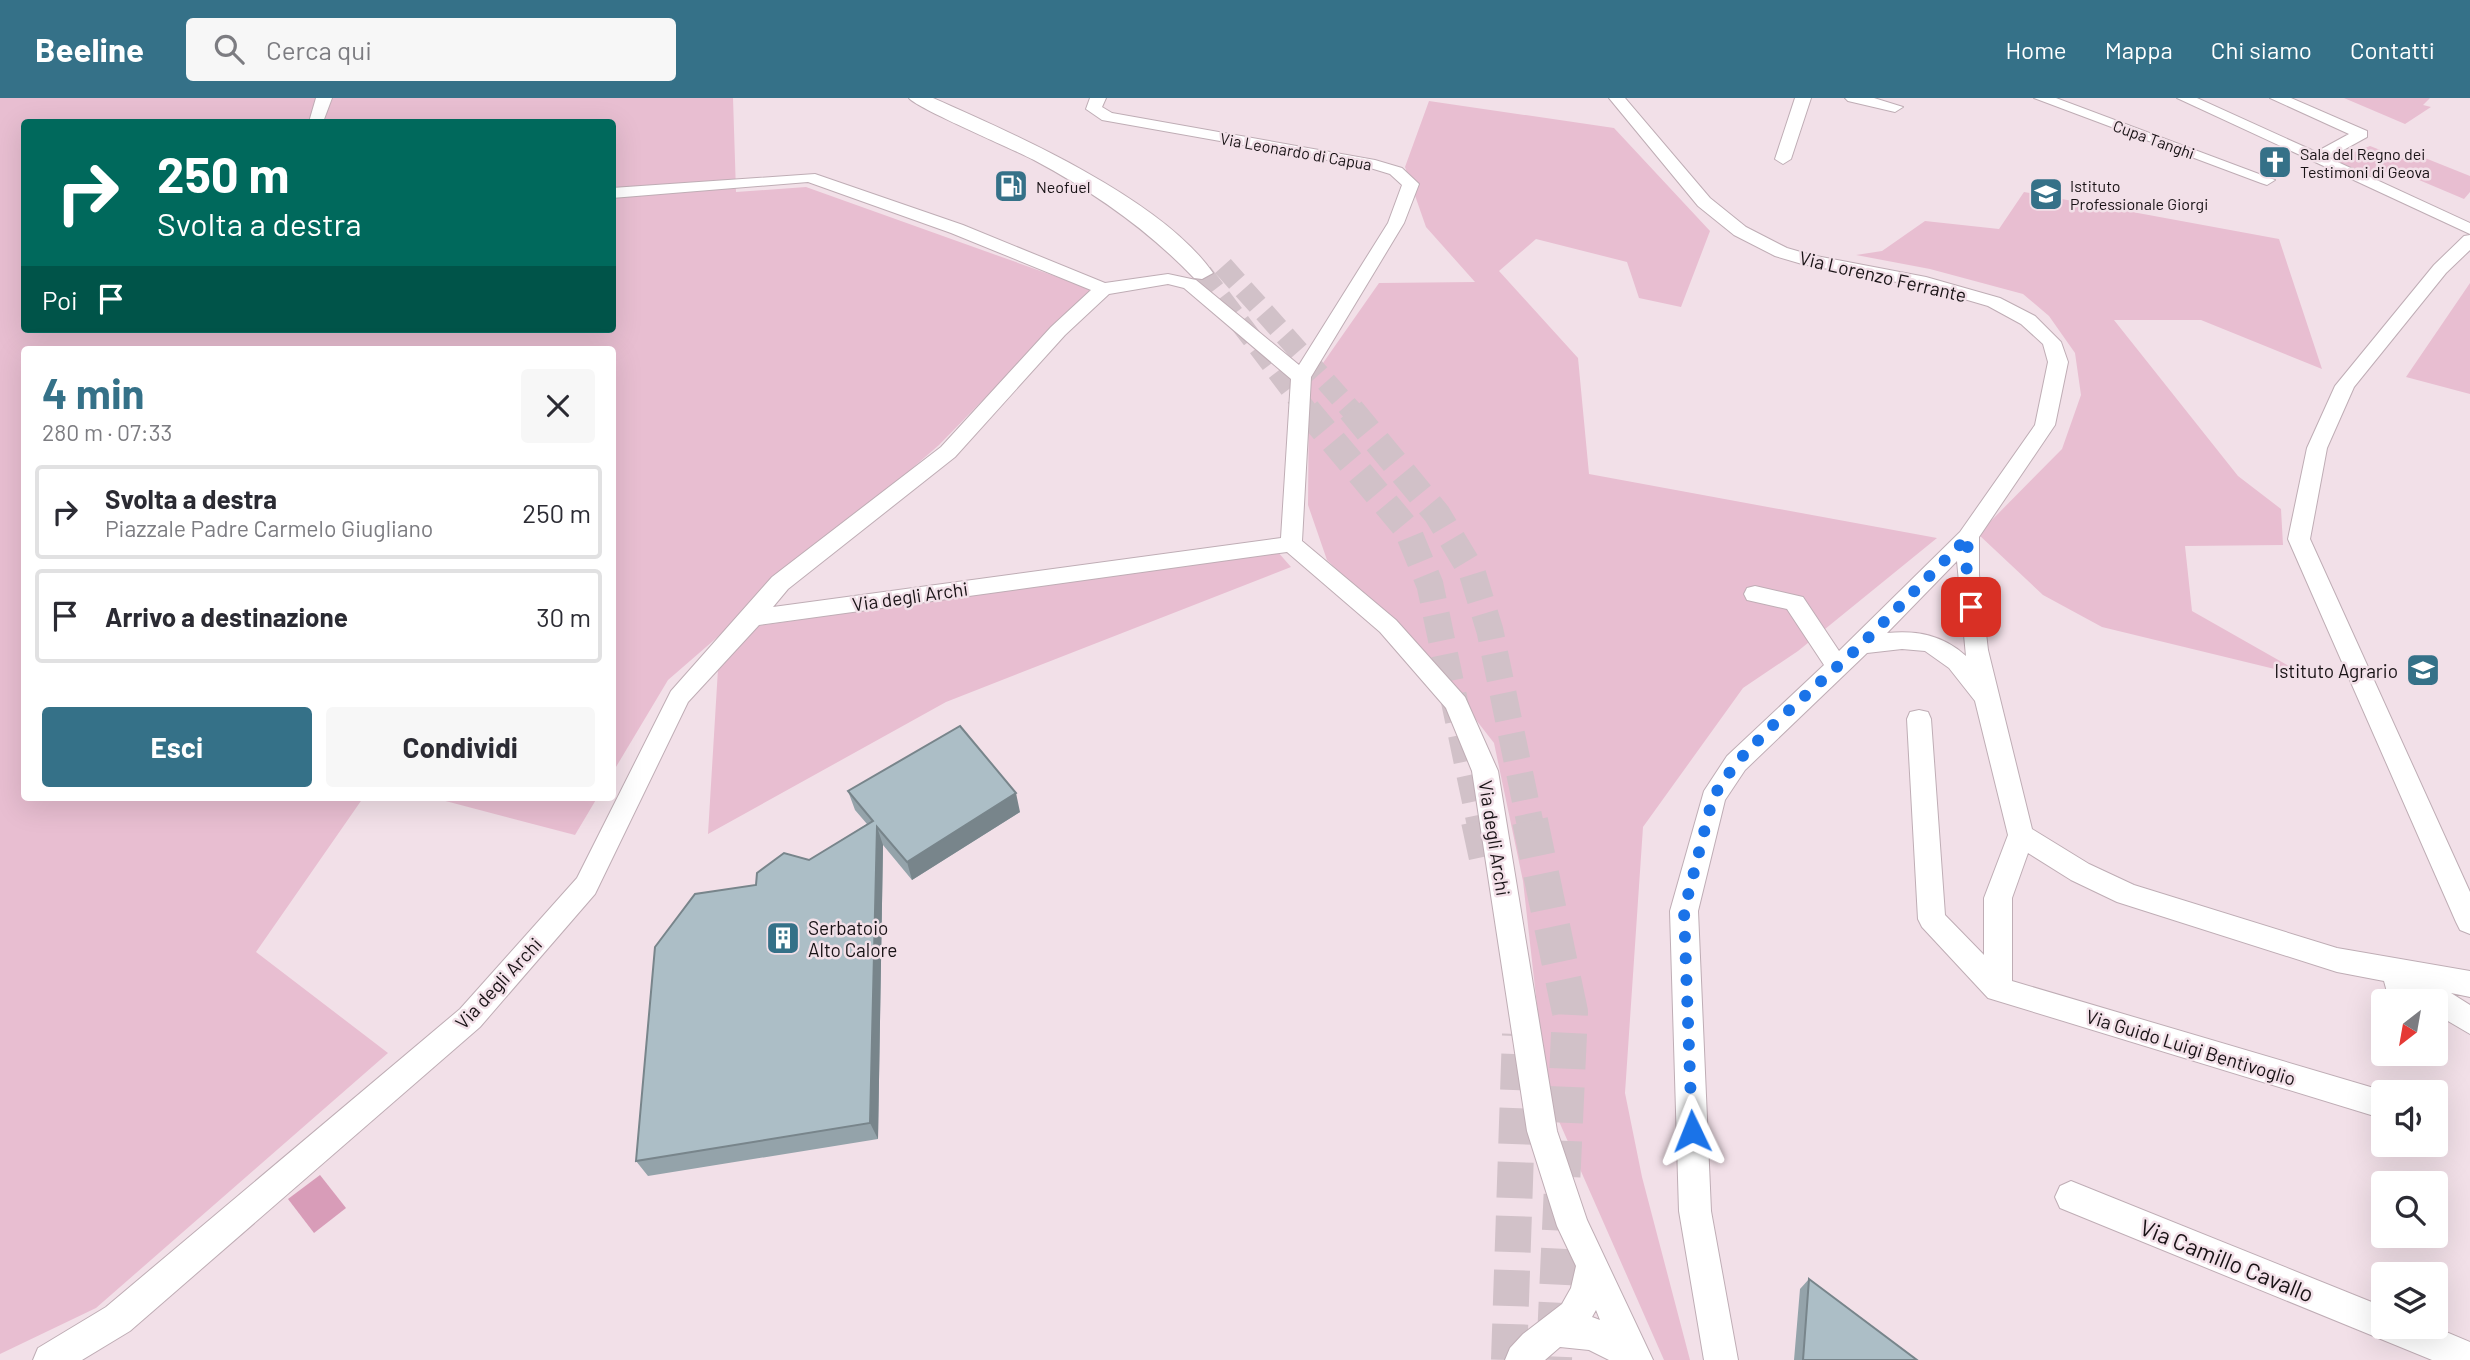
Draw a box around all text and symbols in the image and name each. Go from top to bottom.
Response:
search box [186,18,676,81]
text: Beeline [35,29,144,69]
icon: search [210,30,248,68]
text: Cerca qui [266,34,372,65]
text: Home [2005,35,2067,64]
text: Mappa [2105,35,2173,64]
text: Chi siamo [2211,35,2312,64]
text: Contatti [2350,35,2435,64]
street label: Cupa Tanghi [2111,115,2197,163]
street label: Via Leonardo di Capua [1219,128,1373,174]
church icon: Sala del Regno dei Testimoni di Geova [2256,143,2294,181]
text: 250 m [157,144,290,203]
place label: Sala del Regno dei Testimoni di Geova [2300,144,2430,181]
icon: right [42,147,133,238]
fuel station icon: Neofuel [992,167,1030,205]
school or university icon: Istituto Professionale Giorgi [2027,175,2065,213]
place label: Istituto Professionale Giorgi [2070,176,2208,213]
place label: Neofuel [1036,177,1090,196]
text: Svolta a destra [157,204,361,242]
street label: Via Lorenzo Ferrante [1797,246,1969,306]
icon: arrive [92,280,130,318]
text: Poi [42,284,78,315]
text: 4 min [42,367,145,417]
button: close [521,369,595,443]
text: 280 m · 07:33 [42,418,172,446]
text: Svolta a destra [105,483,277,514]
icon: right [46,493,84,531]
text: 250 m [522,497,591,528]
text: Piazzale Padre Carmelo Giugliano [105,514,433,542]
street label: Via degli Archi [851,577,969,615]
pin [1941,577,2001,637]
icon: arrive [1952,588,1990,626]
icon: arrive [46,597,84,635]
text: Arrivo a destinazione [105,601,348,632]
text: 30 m [536,601,591,632]
school or university icon: Istituto Agrario [2404,651,2442,689]
place label: Istituto Agrario [2274,659,2398,682]
button: Esci [42,707,312,787]
button: Condividi [326,707,595,787]
street label: Via degli Archi [1475,779,1515,897]
place label: Serbatoio Alto Calore [808,916,897,961]
building icon: Serbatoio Alto Calore [764,919,802,957]
street label: Via degli Archi [450,933,546,1033]
north arrow [2371,989,2448,1066]
map controls [2371,989,2448,1339]
street label: Via Guido Luigi Bentivoglio [2083,1004,2299,1090]
button: sound [2371,1080,2448,1157]
position arrow [1655,1094,1729,1168]
button: search [2371,1171,2448,1248]
street label: Via Camillo Cavallo [2136,1212,2318,1308]
button: layers [2371,1262,2448,1339]

